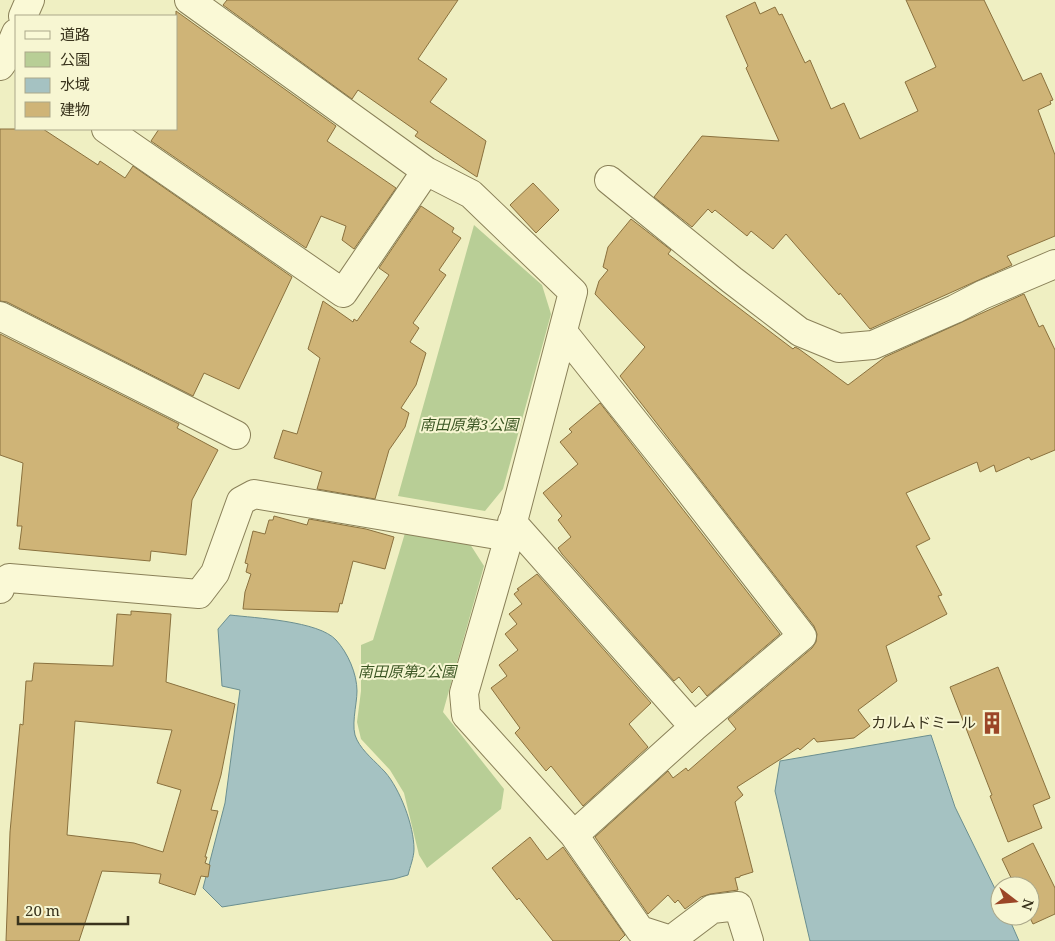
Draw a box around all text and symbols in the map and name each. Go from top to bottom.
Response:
legend [15,15,178,130]
text: 道路 [60,24,90,44]
text: 公園 [60,49,90,69]
text: 水域 [60,74,90,94]
text: 建物 [60,99,90,119]
park label: 南田原第3公園 [420,414,520,434]
park label: 南田原第2公園 [358,661,458,681]
building icon: カルムドミール [979,710,1005,736]
place label: カルムドミール [871,712,976,732]
north arrow [990,876,1040,926]
scale bar [18,894,128,926]
text: N [1017,897,1039,913]
text: 20 m [25,900,60,920]

